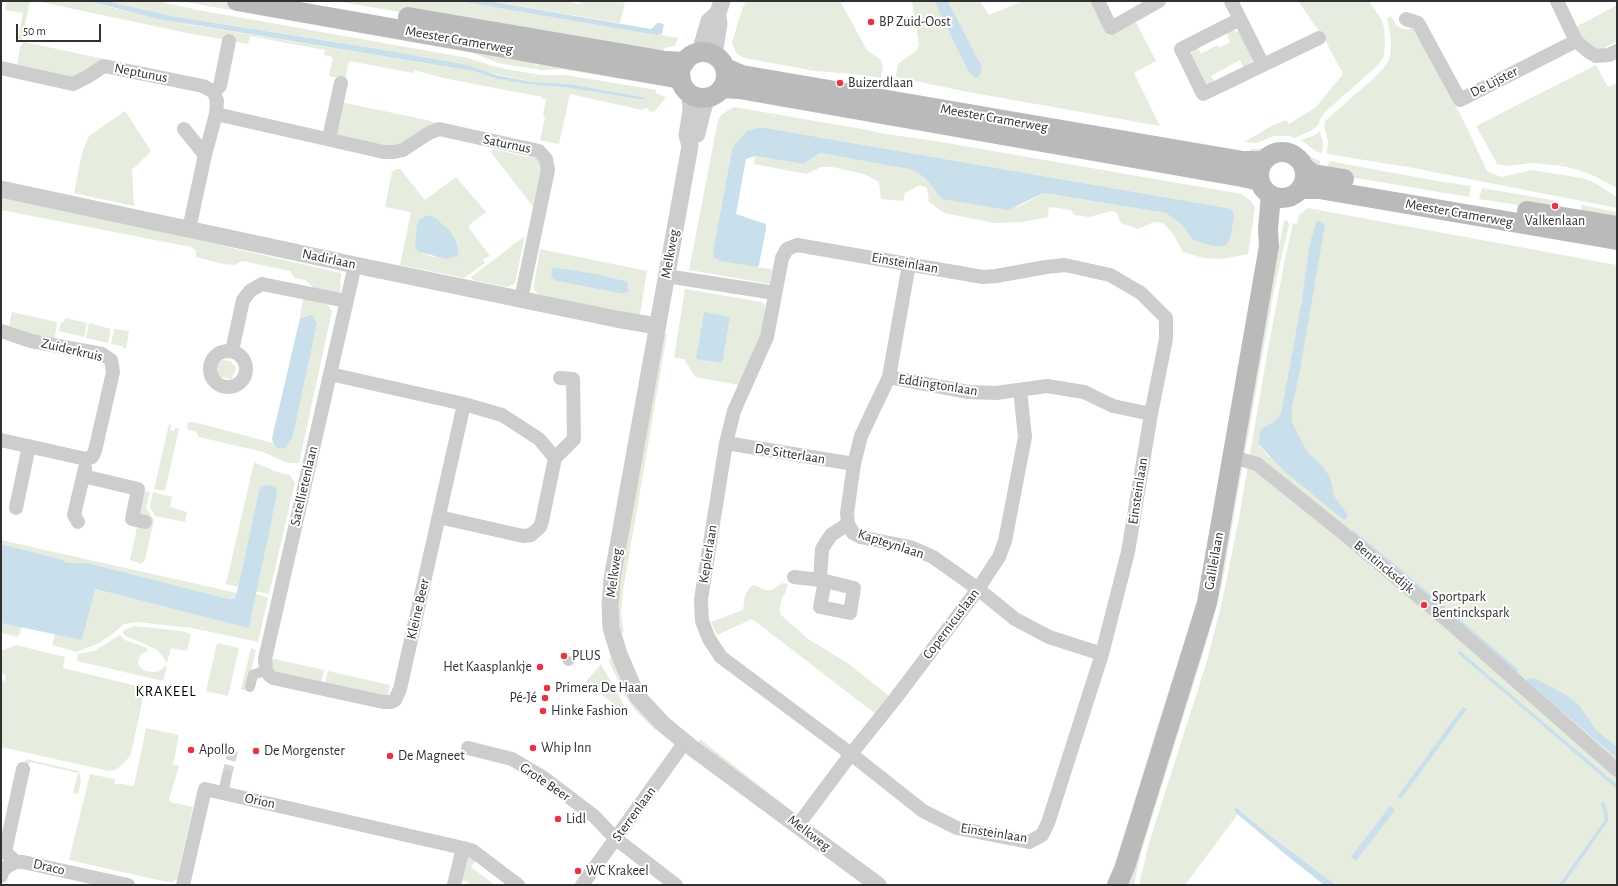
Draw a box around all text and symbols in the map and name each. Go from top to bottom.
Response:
place label: BP Zuid-Oost [879,14,951,30]
scale bar [18,16,103,42]
marker: BP Zuid-Oost [866,17,876,27]
street label: Meester Cramerweg [404,22,514,58]
text: 50 m [23,25,46,37]
street label: Neptunus [113,60,169,86]
street label: De Lijster [1467,63,1521,101]
place label: Buizerdlaan [848,75,913,91]
marker: Buizerdlaan [835,78,845,88]
street label: Meester Cramerweg [939,100,1049,136]
street label: Saturnus [482,131,532,157]
street label: Meester Cramerweg [1404,195,1514,231]
marker: Valkenlaan [1550,201,1560,211]
place label: Valkenlaan [1525,213,1585,229]
street label: Melkweg [657,228,683,280]
street label: Nadirlaan [301,245,357,273]
street label: Einsteinlaan [870,249,940,277]
street label: Zuiderkruis [40,335,104,365]
street label: Eddingtonlaan [897,370,979,400]
street label: De Sitterlaan [754,440,826,468]
street label: Satellietenlaan [287,444,321,528]
street label: Einsteinlaan [1124,456,1152,526]
street label: Keplerlaan [695,524,721,584]
street label: Kapteynlaan [856,525,926,563]
street label: Galileilaan [1201,531,1227,591]
street label: Bentincksdijk [1350,537,1418,597]
street label: Melkweg [602,547,626,599]
street label: Kleine Beer [403,577,433,641]
street label: Copernicuslaan [919,585,983,663]
place label: Sportpark Bentinckspark [1432,589,1509,622]
marker: Sportpark Bentinckspark [1419,600,1429,610]
place label: PLUS [572,648,600,664]
marker: PLUS [559,651,569,661]
place label: Het Kaasplankje [443,659,532,675]
marker: Het Kaasplankje [535,662,545,672]
place label: Primera De Haan [555,680,648,696]
district label: KRAKEEL [135,682,197,700]
marker: Primera De Haan [542,683,552,693]
place label: Pé-Jé [509,690,537,706]
marker: Pé-Jé [540,693,550,703]
place label: Hinke Fashion [551,703,628,719]
marker: Hinke Fashion [538,706,548,716]
place label: Whip Inn [541,740,591,756]
place label: Apollo [199,742,235,758]
place label: De Morgenster [264,743,345,759]
marker: Whip Inn [528,743,538,753]
marker: Apollo [186,745,196,755]
marker: De Morgenster [251,746,261,756]
place label: De Magneet [398,748,465,764]
marker: De Magneet [385,751,395,761]
street label: Grote Beer [517,759,573,805]
street label: Sterrenlaan [609,783,659,845]
street label: Orion [243,790,277,812]
place label: Lidl [566,811,586,827]
street label: Melkweg [784,811,834,855]
marker: Lidl [553,814,563,824]
street label: Einsteinlaan [959,819,1029,847]
street label: Draco [31,855,67,879]
place label: WC Krakeel [586,863,649,879]
marker: WC Krakeel [573,866,583,876]

